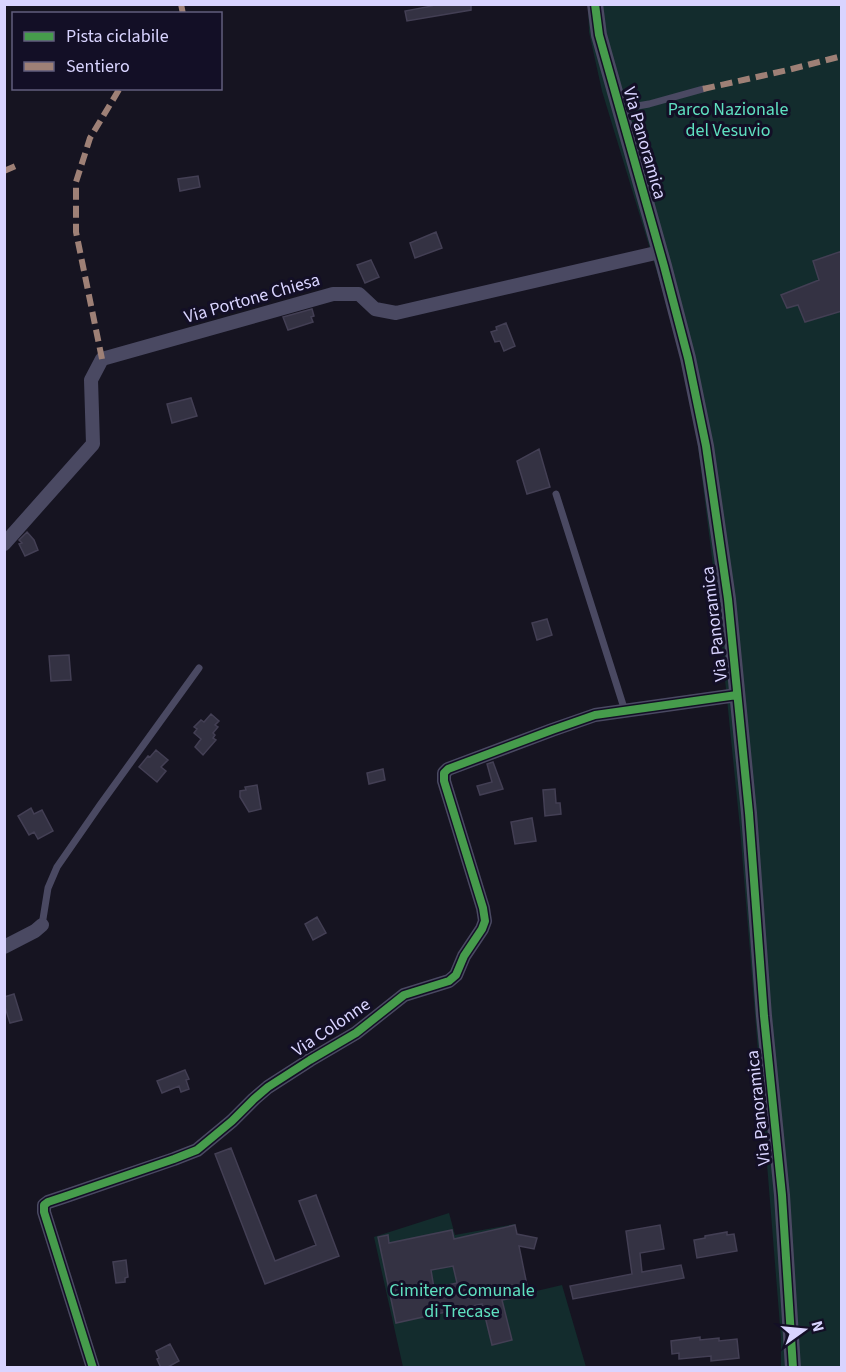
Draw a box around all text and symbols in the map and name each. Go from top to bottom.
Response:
legend [12,12,222,90]
text: Pista ciclabile [66,24,169,49]
text: Sentiero [66,54,130,79]
street label: Via Panoramica [617,84,672,202]
park label: Parco Nazionale del Vesuvio [668,97,788,143]
street label: Via Portone Chiesa [181,267,323,330]
street label: Via Panoramica [695,565,734,683]
street label: Via Colonne [287,992,375,1063]
street label: Via Panoramica [740,1049,777,1167]
park label: Cimitero Comunale di Trecase [389,1278,535,1324]
north arrow [774,1300,834,1360]
text: N [806,1318,830,1334]

